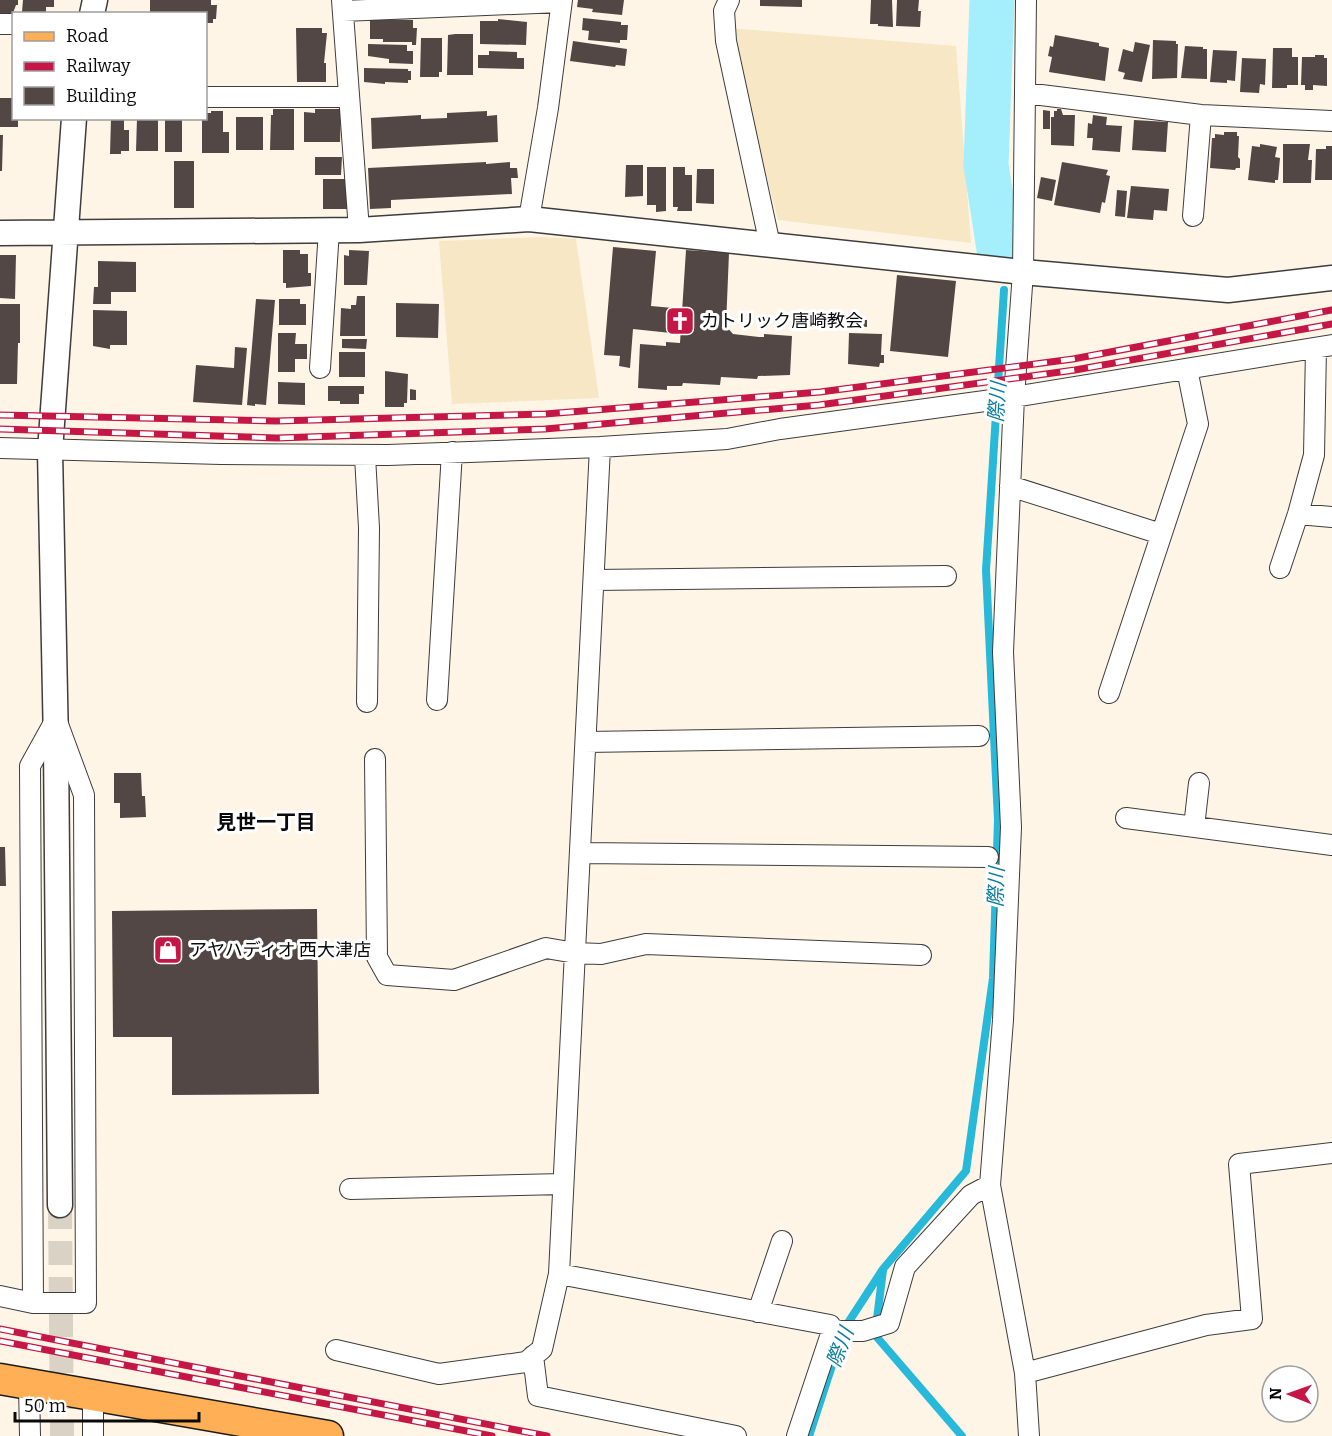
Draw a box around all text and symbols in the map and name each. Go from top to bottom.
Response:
legend [12,12,207,120]
text: Road [66,25,109,47]
text: Railway [66,55,131,77]
text: Building [66,85,137,107]
church icon: カトリック唐崎教会 [664,305,696,337]
place label: カトリック唐崎教会 [701,310,863,332]
water label: 際川 [984,379,1011,423]
district label: 見世一丁目 [216,810,316,834]
water label: 際川 [983,865,1009,907]
shop icon: アヤハディオ 西大津店 [152,934,184,966]
place label: アヤハディオ 西大津店 [189,939,371,961]
water label: 際川 [822,1322,859,1370]
north arrow [1260,1364,1320,1424]
scale bar [15,1385,200,1423]
text: N [1266,1387,1285,1400]
text: 50 m [24,1395,66,1417]

